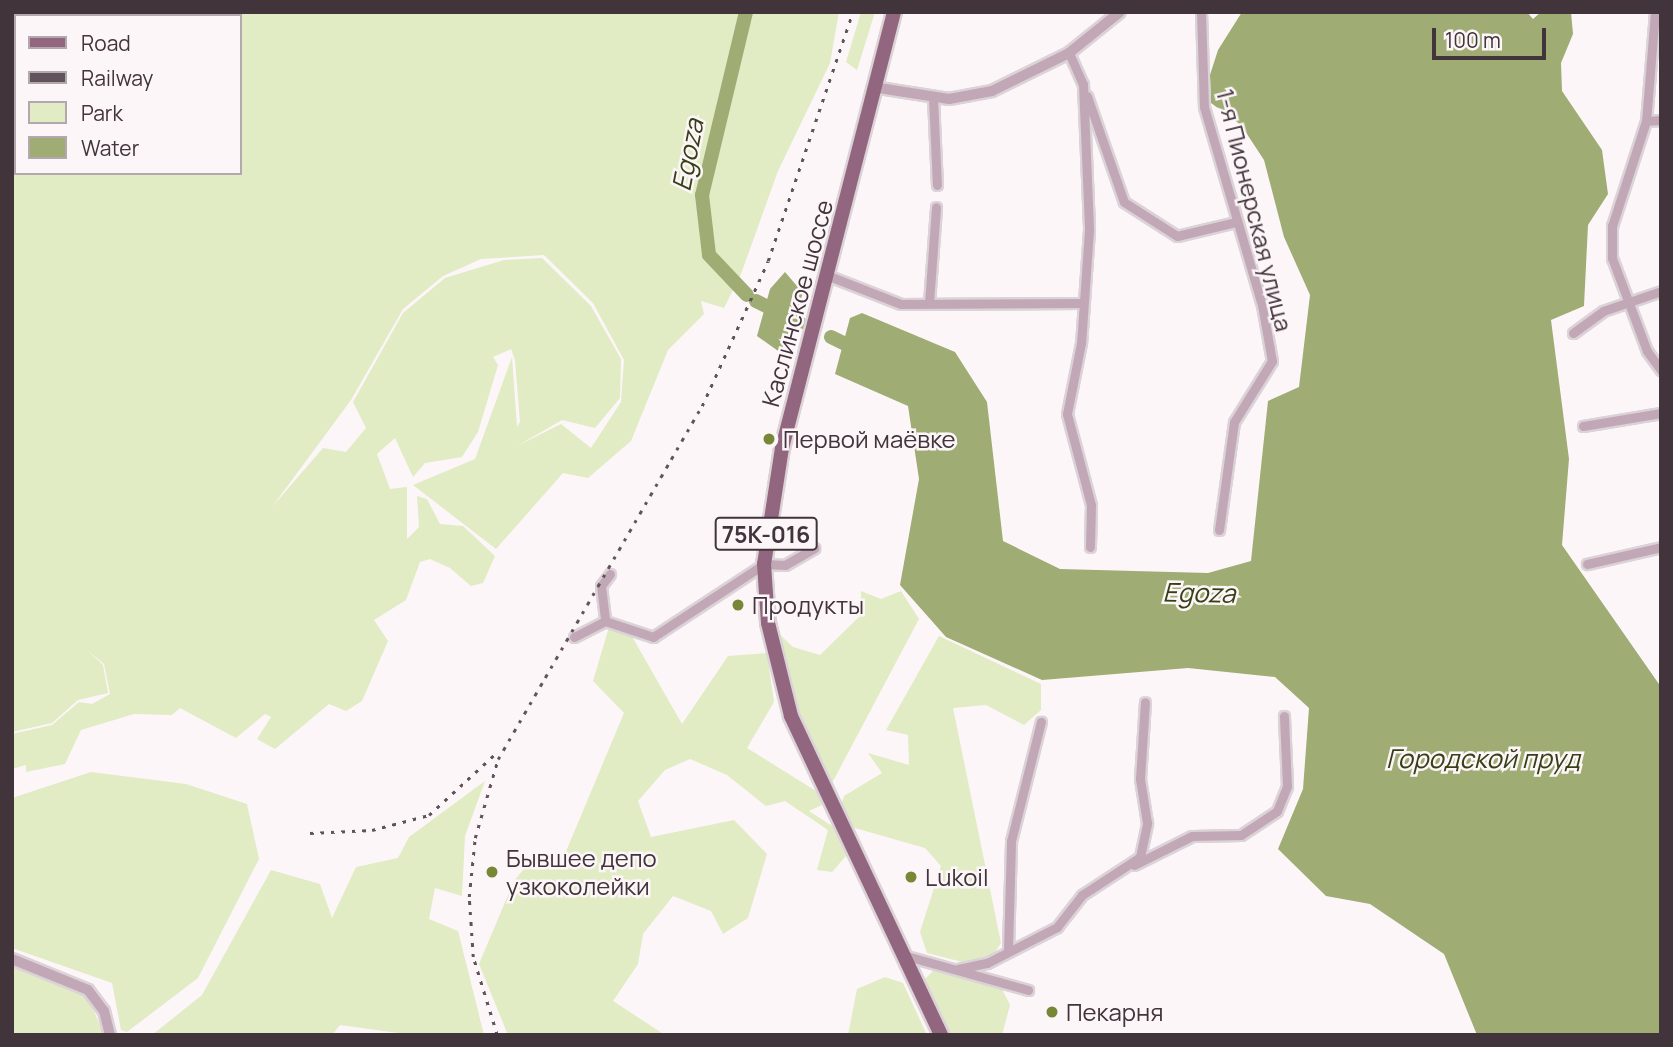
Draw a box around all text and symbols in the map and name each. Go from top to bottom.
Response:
legend [14,14,242,175]
scale bar [1435,14,1549,58]
text: 100 m [1445,26,1501,54]
text: Road [81,29,131,57]
text: Railway [81,64,153,92]
street label: 1-я Пионерская улица [1211,86,1299,334]
text: Park [81,99,123,127]
water label: Egoza [666,116,710,194]
text: Water [81,134,139,162]
street label: Каслинское шоссе [756,197,838,409]
place label: Первой маёвке [783,425,956,453]
marker: Первой маёвке [761,431,777,447]
road number: 75К-016 [714,514,818,554]
water label: Egoza [1162,577,1236,609]
place label: Продукты [752,591,864,619]
marker: Продукты [730,597,746,613]
water label: Городской пруд [1386,743,1580,775]
place label: Бывшее депо узкоколейки [506,844,657,900]
place label: Lukoil [925,863,989,891]
marker: Бывшее депо узкоколейки [484,864,500,880]
marker: Lukoil [903,869,919,885]
place label: Пекарня [1066,998,1164,1026]
marker: Пекарня [1044,1004,1060,1020]

